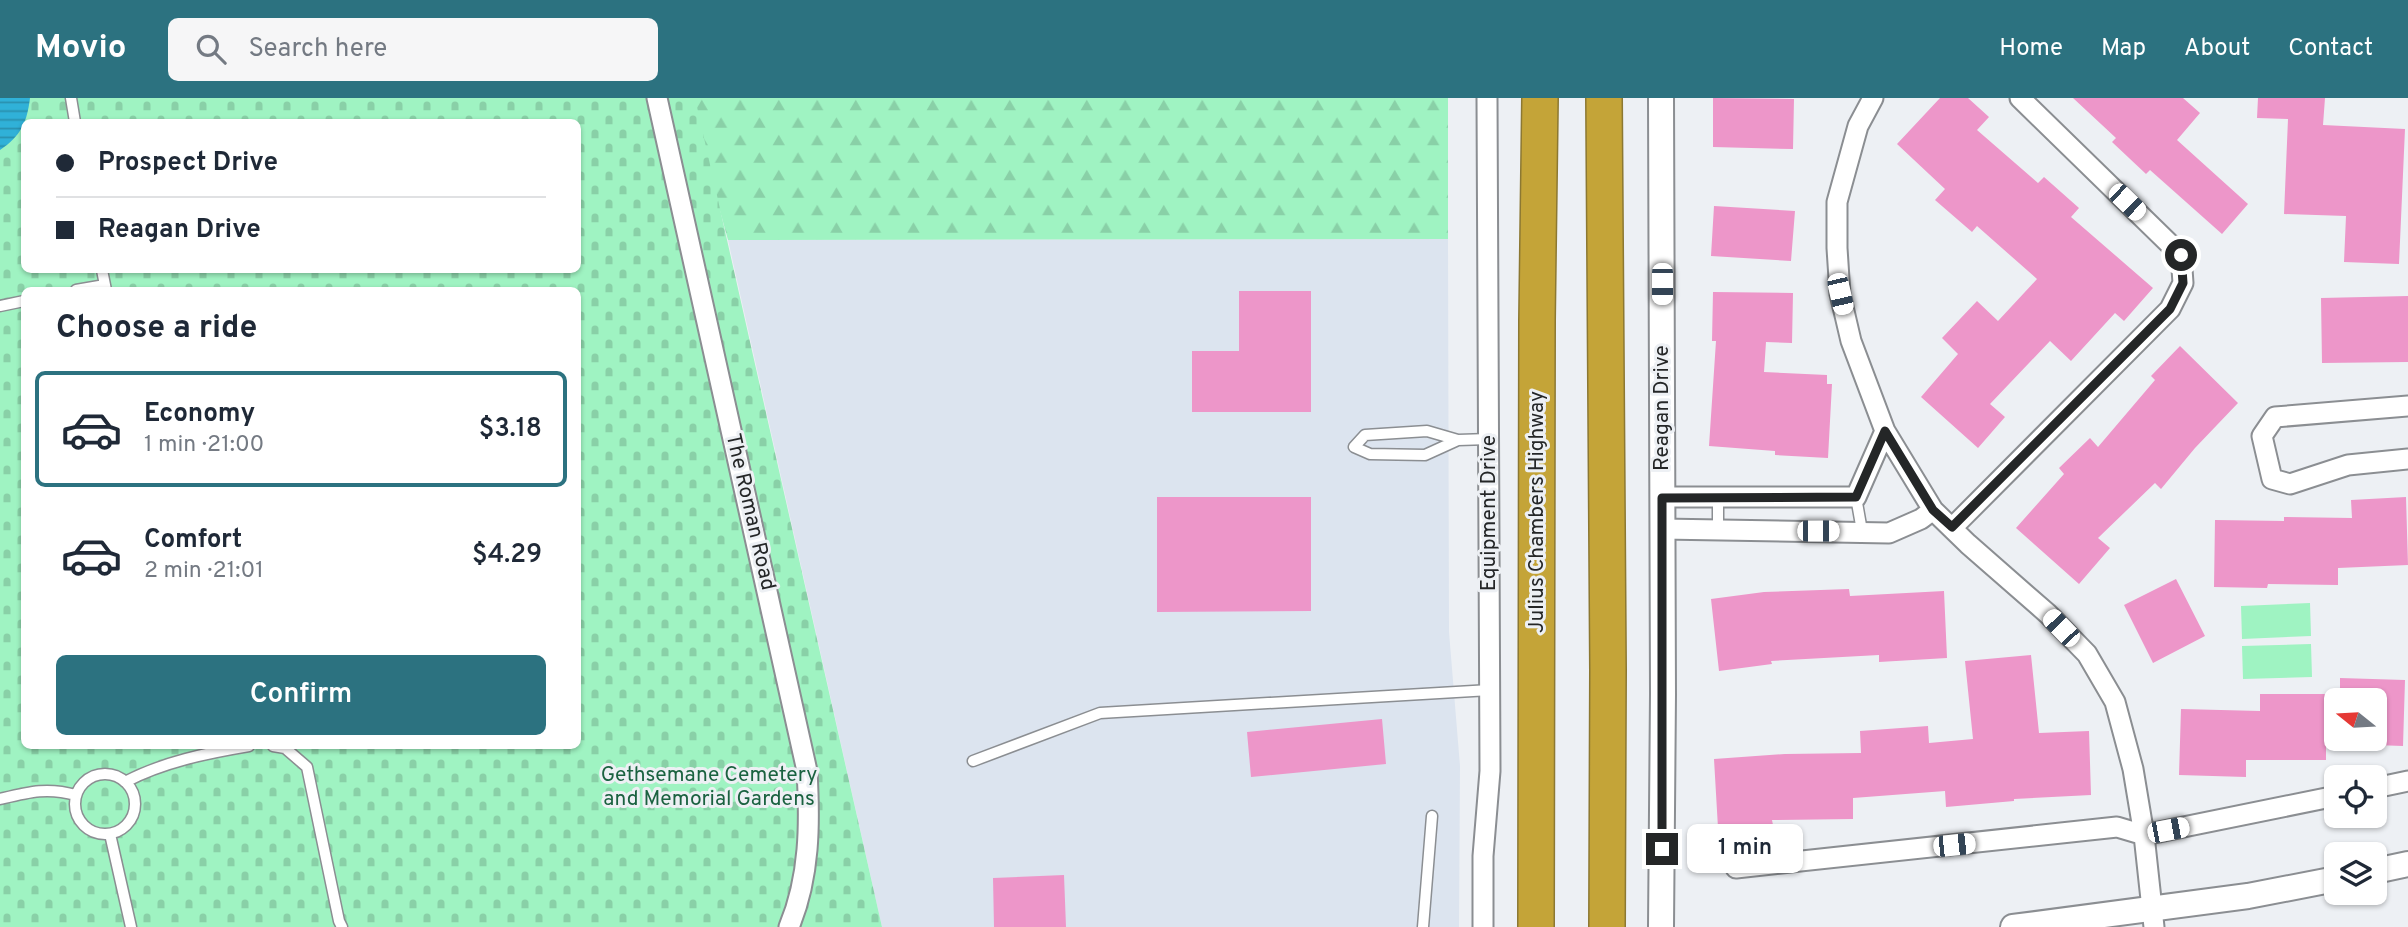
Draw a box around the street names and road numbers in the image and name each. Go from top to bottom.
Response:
street label: Reagan Drive [1649,345,1676,471]
street label: Julius Chambers Highway [1524,391,1551,633]
street label: The Roman Road [719,431,781,593]
street label: Equipment Drive [1476,435,1503,591]

